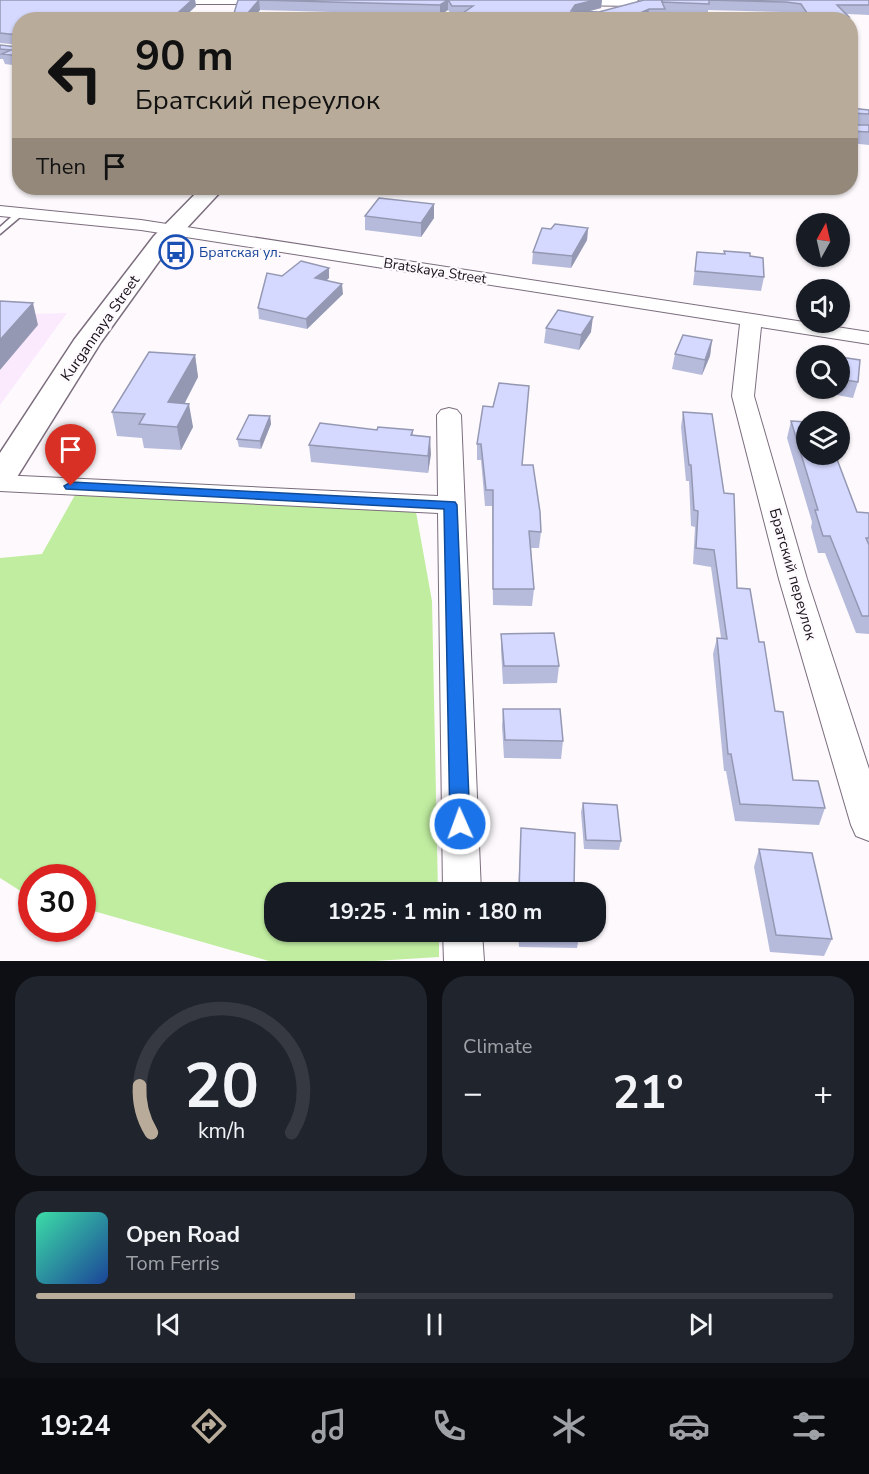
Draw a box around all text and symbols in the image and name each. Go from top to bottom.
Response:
text: 90 m [135,28,234,85]
icon: left [36,36,114,114]
text: Братский переулок [135,82,380,119]
icon: arrive [98,150,131,183]
text: Then [36,152,86,182]
north arrow [796,213,850,267]
map controls [796,213,850,465]
bus stop icon: Братская ул. [158,234,194,270]
place label: Братская ул. [199,243,281,262]
street label: Bratskaya Street [382,253,488,289]
street label: Kurgannaya Street [56,271,144,385]
button: sound [796,279,850,333]
button: search [796,345,850,399]
button: layers [796,411,850,465]
pin [45,424,96,486]
icon: arrive [54,433,87,466]
street label: Братский переулок [765,506,821,642]
position arrow [428,792,492,856]
speed limit sign: 30 [18,864,96,942]
text: 19:25 · 1 min · 180 m [328,897,542,927]
text: Climate [463,1033,532,1060]
text: 20 [184,1044,258,1129]
text: 21° [612,1063,684,1124]
text: − [463,1071,483,1116]
text: + [813,1071,833,1116]
text: km/h [197,1116,245,1146]
text: Open Road [126,1220,240,1250]
text: Tom Ferris [126,1250,220,1277]
icon: previous [152,1308,185,1341]
icon: pause [418,1308,451,1341]
icon: next [684,1308,717,1341]
icon: directions [188,1405,230,1447]
icon: music [308,1405,350,1447]
icon: phone [428,1405,470,1447]
icon: climate [548,1405,590,1447]
icon: car [668,1405,710,1447]
icon: filters [788,1405,830,1447]
text: 19:24 [39,1408,110,1445]

